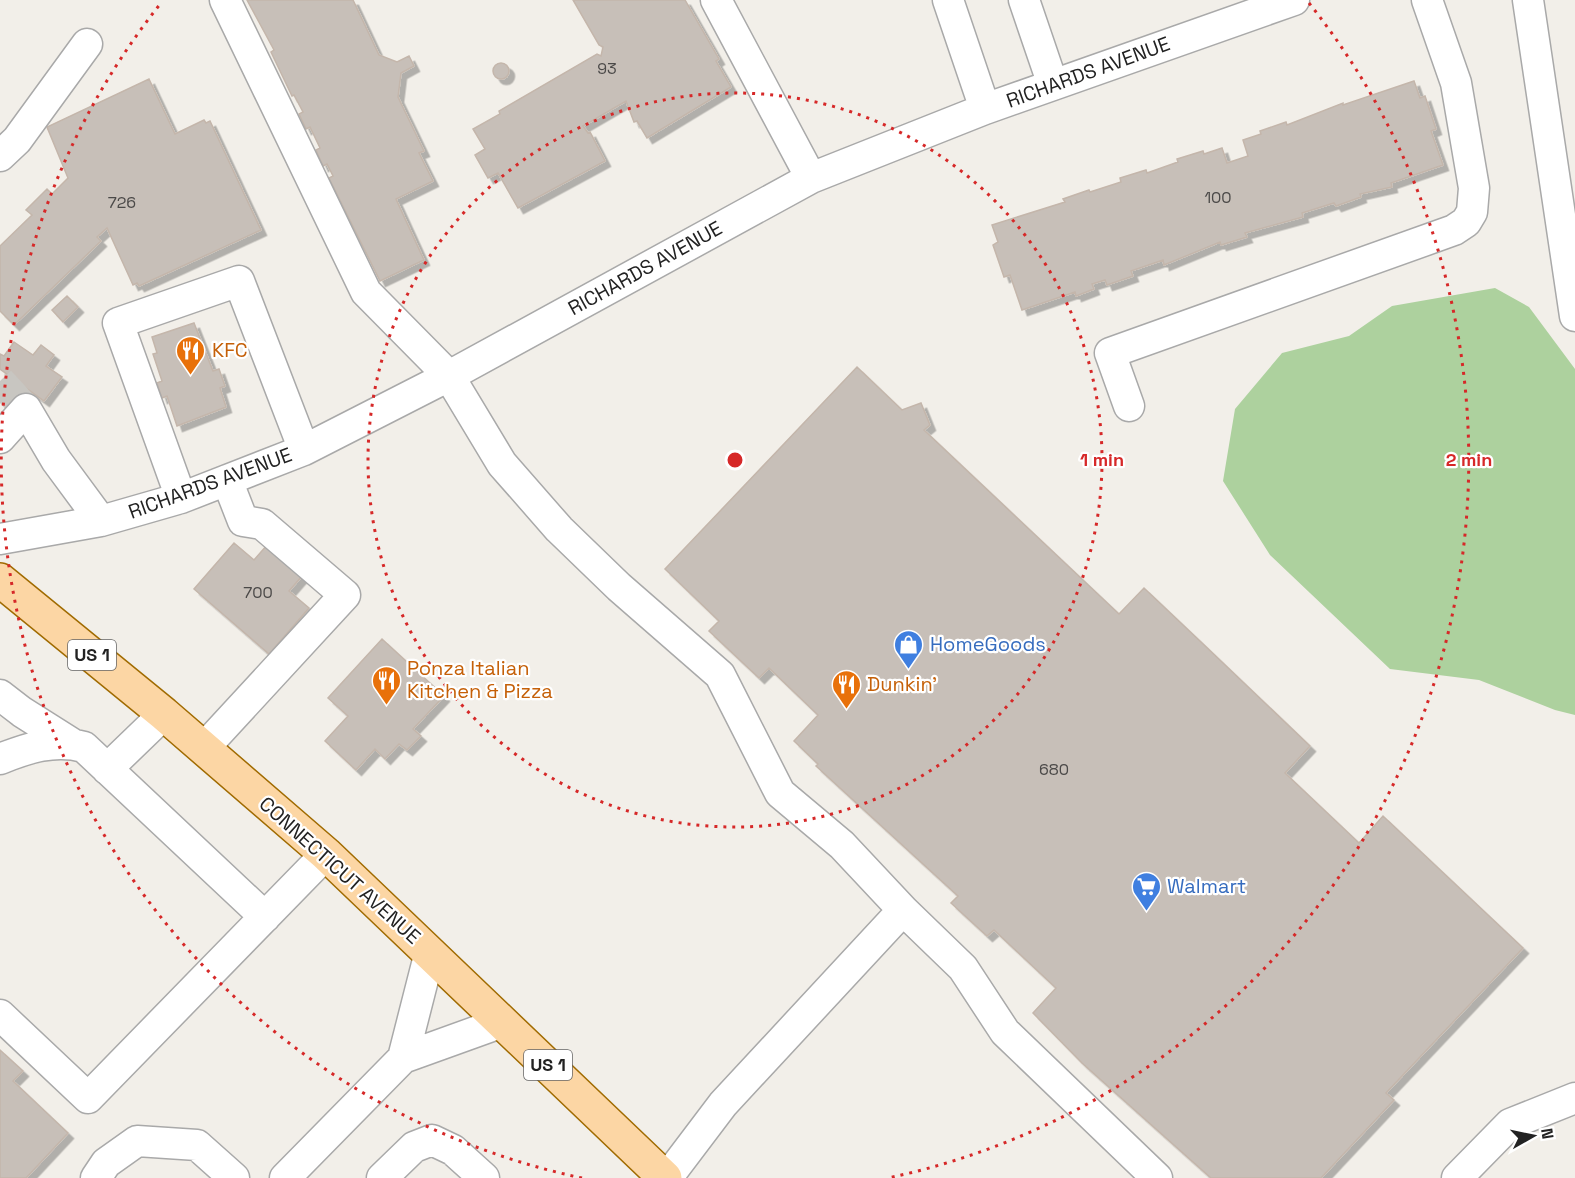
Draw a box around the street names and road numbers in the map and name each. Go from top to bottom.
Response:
street label: RICHARDS AVENUE [1003,30,1173,114]
street label: RICHARDS AVENUE [563,215,727,321]
street label: RICHARDS AVENUE [125,441,295,525]
road number: US 1 [68,640,116,670]
street label: CONNECTICUT AVENUE [254,791,426,949]
road number: US 1 [524,1050,572,1080]

